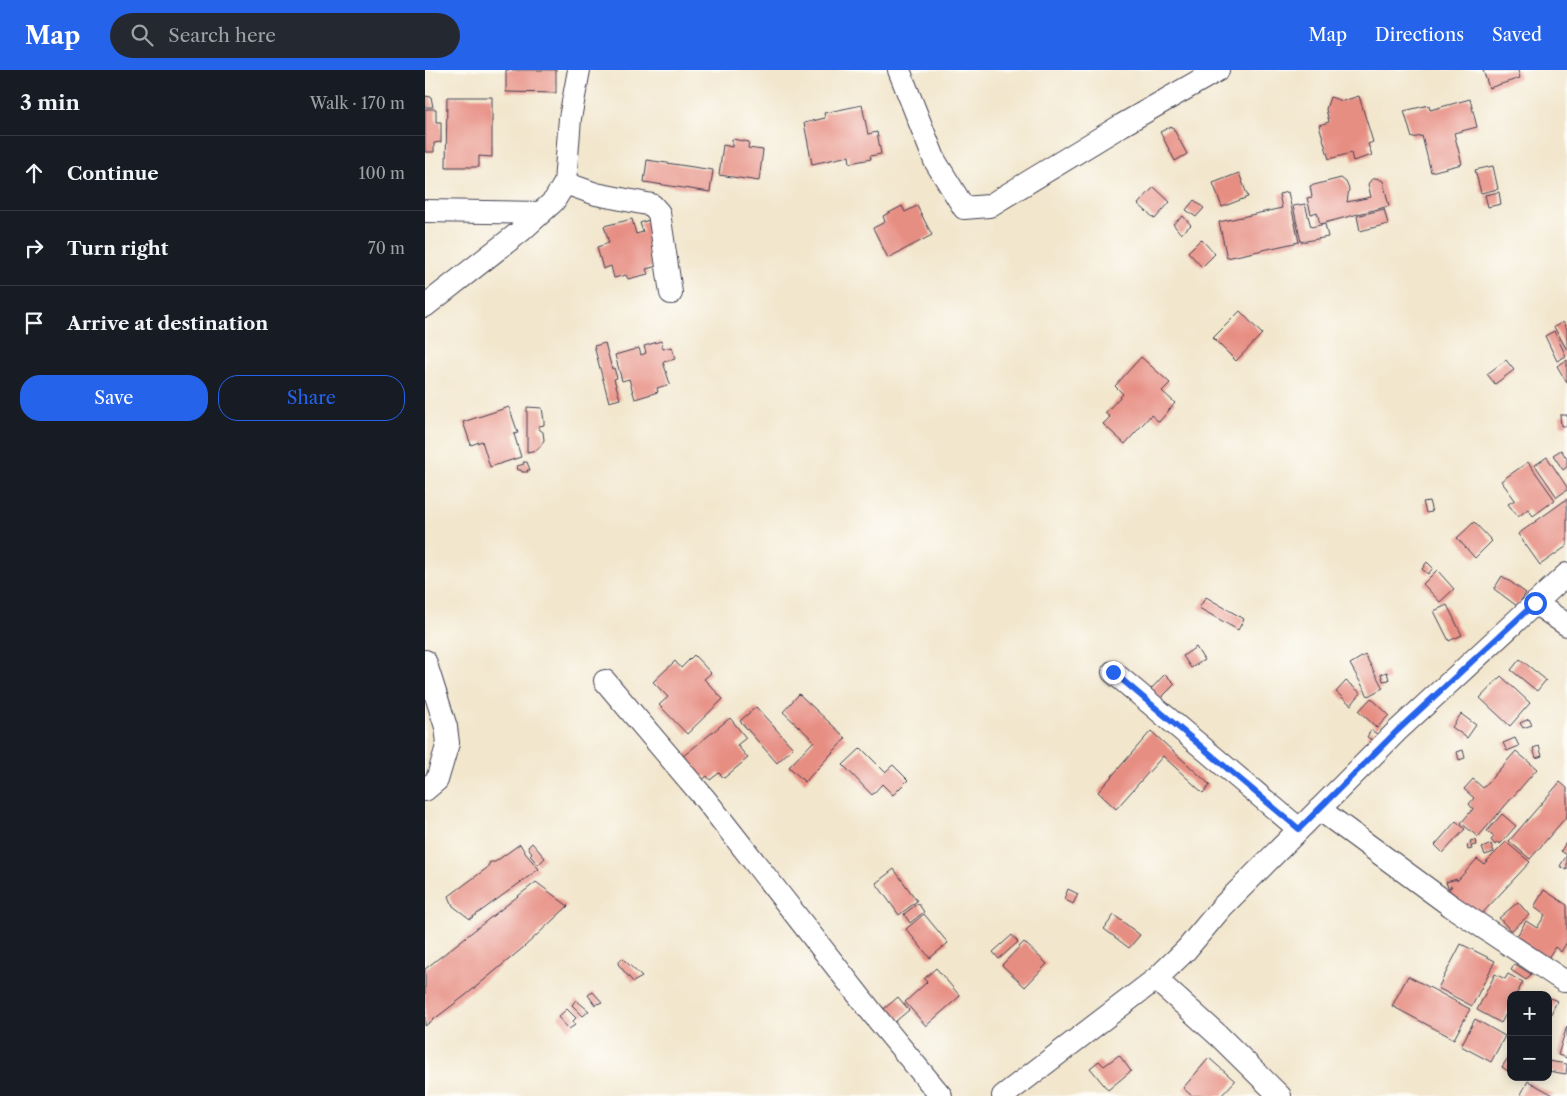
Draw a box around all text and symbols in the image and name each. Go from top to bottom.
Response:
search box [110,13,460,58]
text: Map [25,21,80,50]
icon: search [128,21,156,49]
text: Search here [168,24,276,47]
text: Map [1308,24,1347,46]
text: Directions [1375,24,1464,46]
text: Saved [1492,24,1542,46]
text: 3 min [20,90,80,115]
text: Walk · 170 m [310,93,405,113]
icon: ahead [20,159,48,187]
text: Continue [67,162,159,185]
text: 100 m [359,163,405,183]
icon: right [20,234,48,262]
text: Turn right [67,237,168,260]
text: 70 m [368,238,405,258]
icon: arrive [20,309,48,337]
text: Arrive at destination [67,312,268,335]
button: Save [20,375,208,421]
button: Share [218,375,405,421]
route start [1524,592,1547,615]
route end [1102,661,1125,684]
map controls [1507,991,1552,1081]
button: + [1507,991,1552,1036]
button: − [1507,1036,1552,1081]

